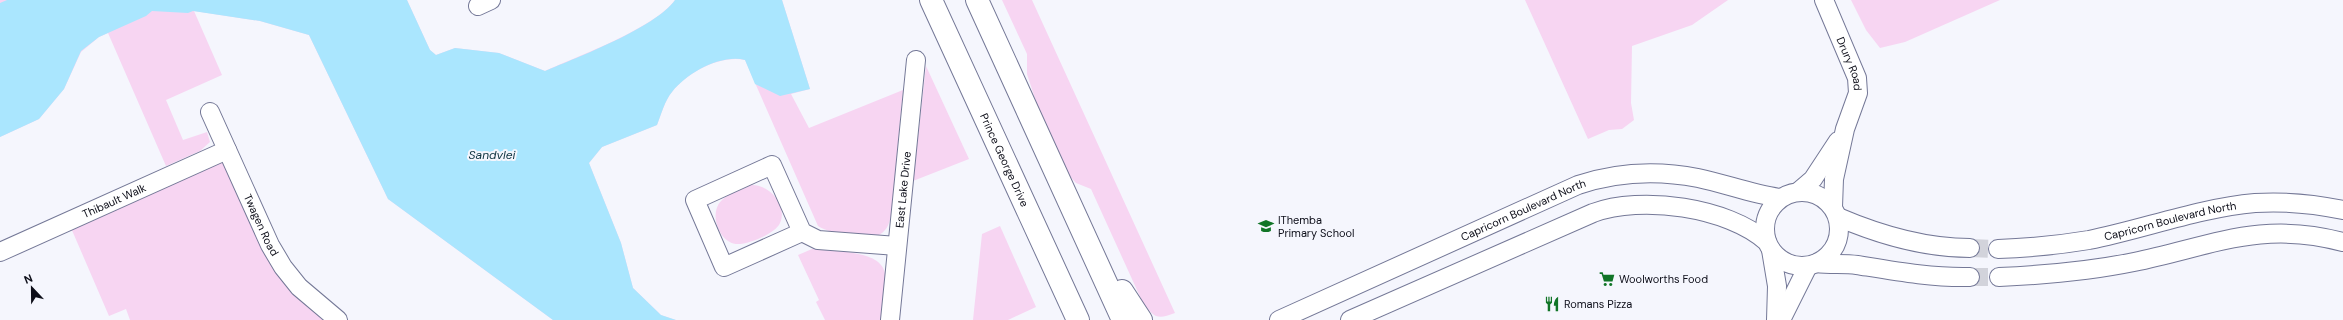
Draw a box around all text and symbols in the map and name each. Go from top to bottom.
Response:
street label: Drury Road [1833,35,1865,91]
street label: Prince George Drive [977,111,1032,209]
water label: Sandvlei [469,147,517,163]
street label: East Lake Drive [892,151,914,229]
street label: Capricorn Boulevard North [1459,176,1588,244]
street label: Thibault Walk [80,180,148,221]
street label: Twagen Road [241,192,282,259]
street label: Capricorn Boulevard North [2103,198,2237,244]
place label: IThemba Primary School [1278,213,1354,240]
school or university icon: IThemba Primary School [1257,217,1275,235]
north arrow [12,268,52,308]
supermarket icon: Woolworths Food [1598,270,1616,288]
text: N [22,271,35,287]
place label: Woolworths Food [1619,272,1708,286]
restaurant icon: Romans Pizza [1543,295,1561,313]
place label: Romans Pizza [1564,297,1632,311]

